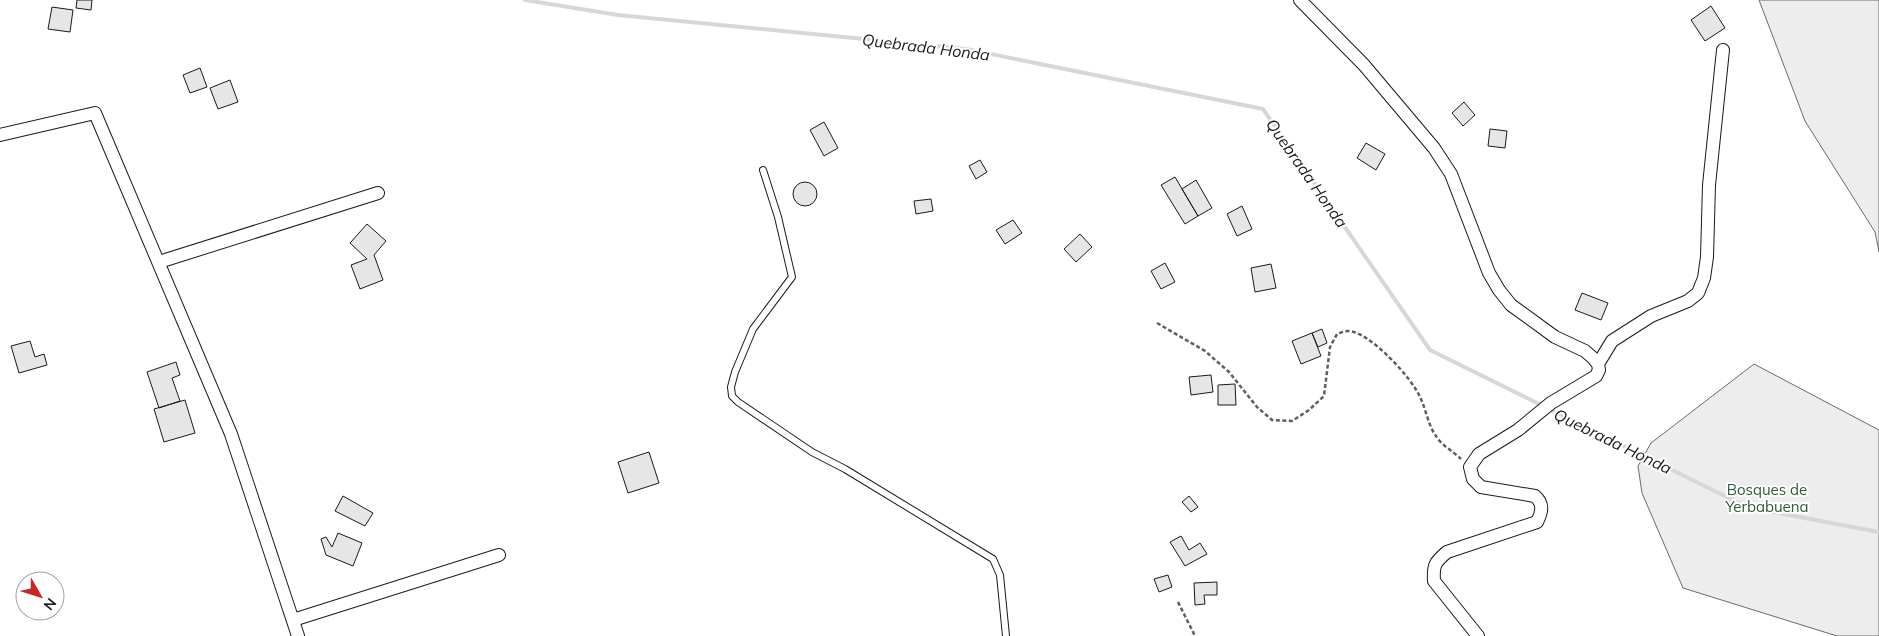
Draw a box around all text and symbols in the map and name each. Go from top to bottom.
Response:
water label: Quebrada Honda [861,29,991,65]
water label: Quebrada Honda [1262,115,1352,232]
water label: Quebrada Honda [1551,404,1676,478]
park label: Bosques de Yerbabuena [1724,480,1809,516]
north arrow [15,571,65,621]
text: N [40,594,60,614]

